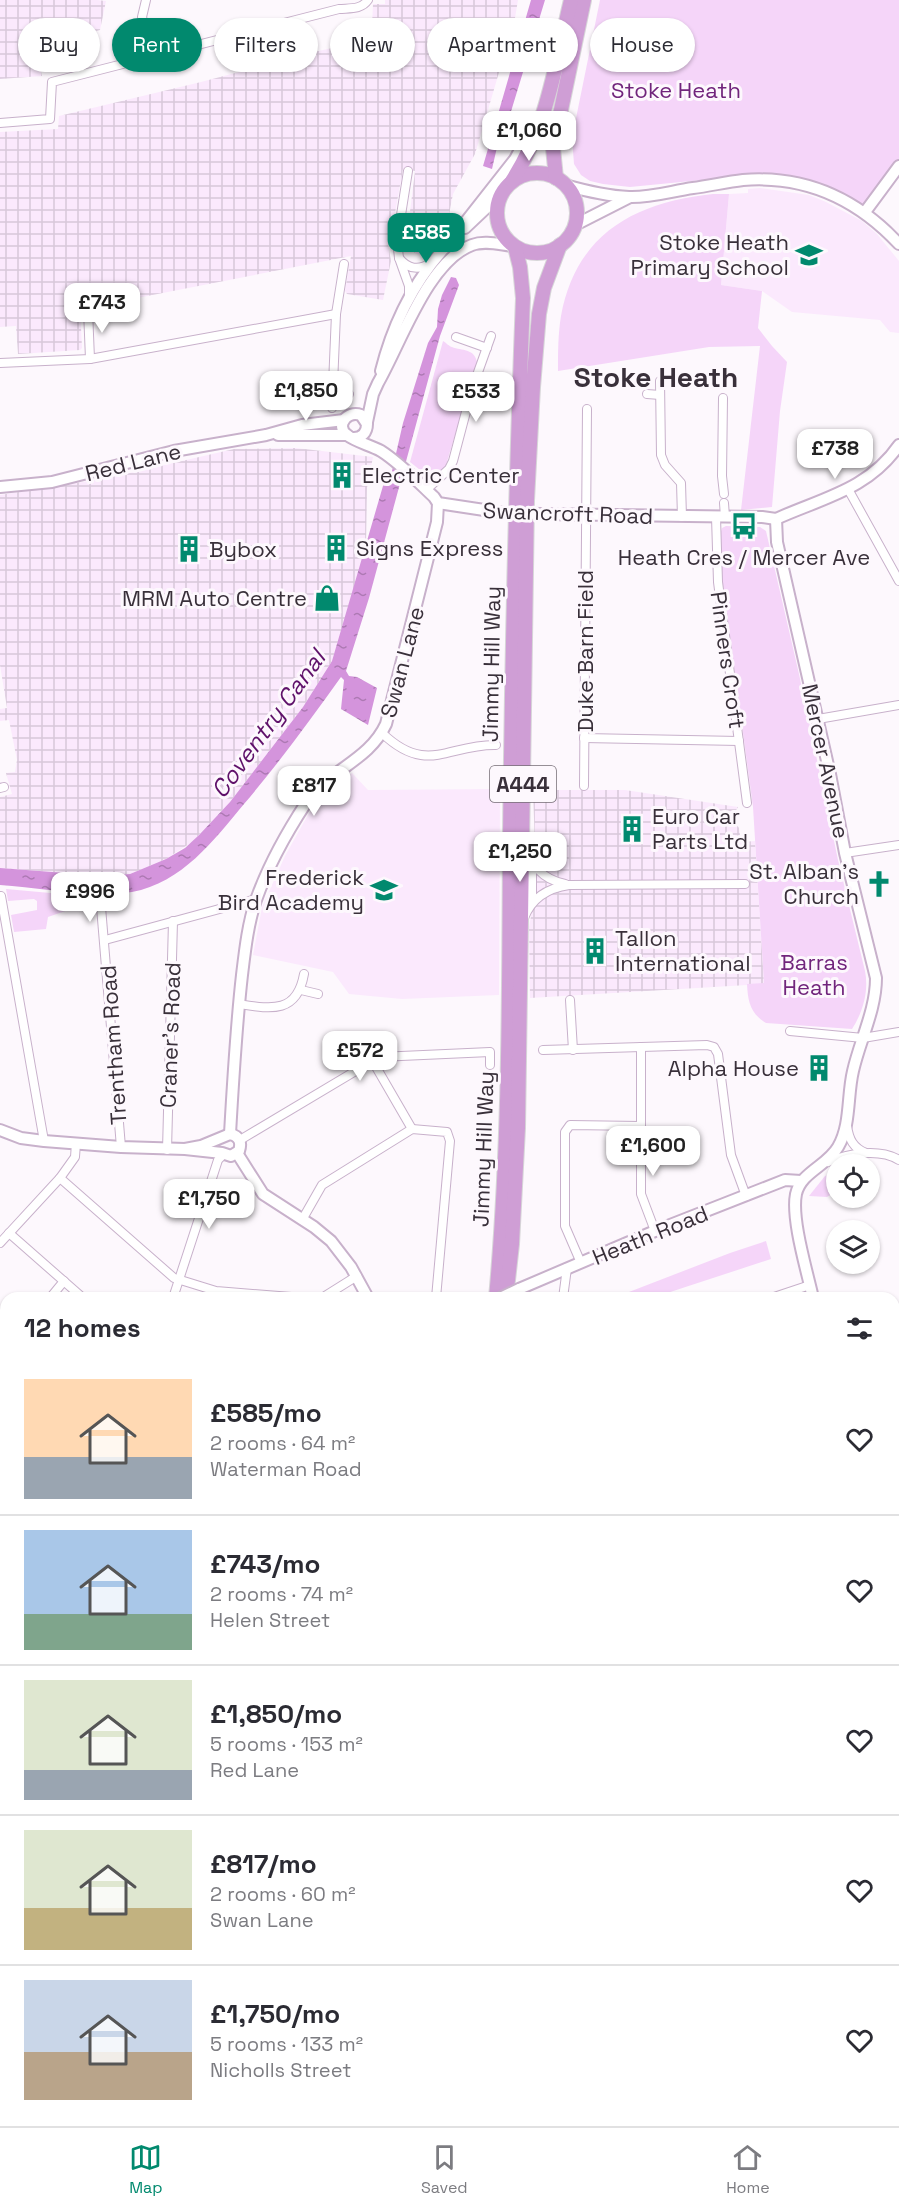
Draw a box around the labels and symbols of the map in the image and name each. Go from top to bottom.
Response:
park label: Stoke Heath [611,76,741,104]
pin: £1,060 [480,111,578,162]
pin: £585 [390,213,462,264]
place label: Stoke Heath Primary School [630,228,789,281]
school or university icon: Stoke Heath Primary School [794,240,824,270]
pin: £743 [66,283,138,334]
district label: Stoke Heath [574,359,738,395]
pin: £1,850 [257,371,355,422]
pin: £533 [440,372,512,423]
pin: £738 [799,429,871,480]
street label: Red Lane [82,437,184,487]
building icon: Electric Center [327,460,357,490]
place label: Electric Center [362,461,520,489]
street label: Swancroft Road [482,496,654,530]
bus stop icon: Heath Cres / Mercer Ave [729,511,759,541]
building icon: Signs Express [321,533,351,563]
building icon: Bybox [174,534,204,564]
place label: Signs Express [356,534,503,562]
place label: Bybox [209,535,277,563]
place label: Heath Cres / Mercer Ave [618,543,870,571]
street label: Duke Barn Field [571,570,599,732]
shop icon: MRM Auto Centre [312,583,342,613]
place label: MRM Auto Centre [122,584,307,612]
street label: Jimmy Hill Way [476,586,506,742]
street label: Pinners Croft [704,589,752,731]
street label: Swan Lane [374,603,430,721]
water label: Coventry Canal [204,641,334,804]
street label: Mercer Avenue [796,681,856,841]
pin: £817 [278,766,350,817]
road number: A444 [490,766,556,802]
place label: Euro Car Parts Ltd [652,802,748,855]
building icon: Euro Car Parts Ltd [617,814,647,844]
pin: £1,250 [471,832,569,883]
place label: St. Alban's Church [749,857,859,910]
place label: Frederick Bird Academy [218,863,364,916]
church icon: St. Alban's Church [864,869,894,899]
pin: £996 [54,872,126,923]
school or university icon: Frederick Bird Academy [369,875,399,905]
place label: Tallon International [615,924,751,977]
building icon: Tallon International [580,936,610,966]
park label: Barras Heath [780,948,848,1001]
street label: Craner's Road [153,961,187,1109]
street label: Trentham Road [93,964,133,1126]
pin: £572 [324,1031,396,1082]
building icon: Alpha House [804,1053,834,1083]
place label: Alpha House [668,1054,799,1082]
street label: Jimmy Hill Way [466,1070,500,1228]
pin: £1,600 [604,1126,702,1177]
pin: £1,750 [160,1179,258,1230]
street label: Heath Road [588,1199,712,1271]

